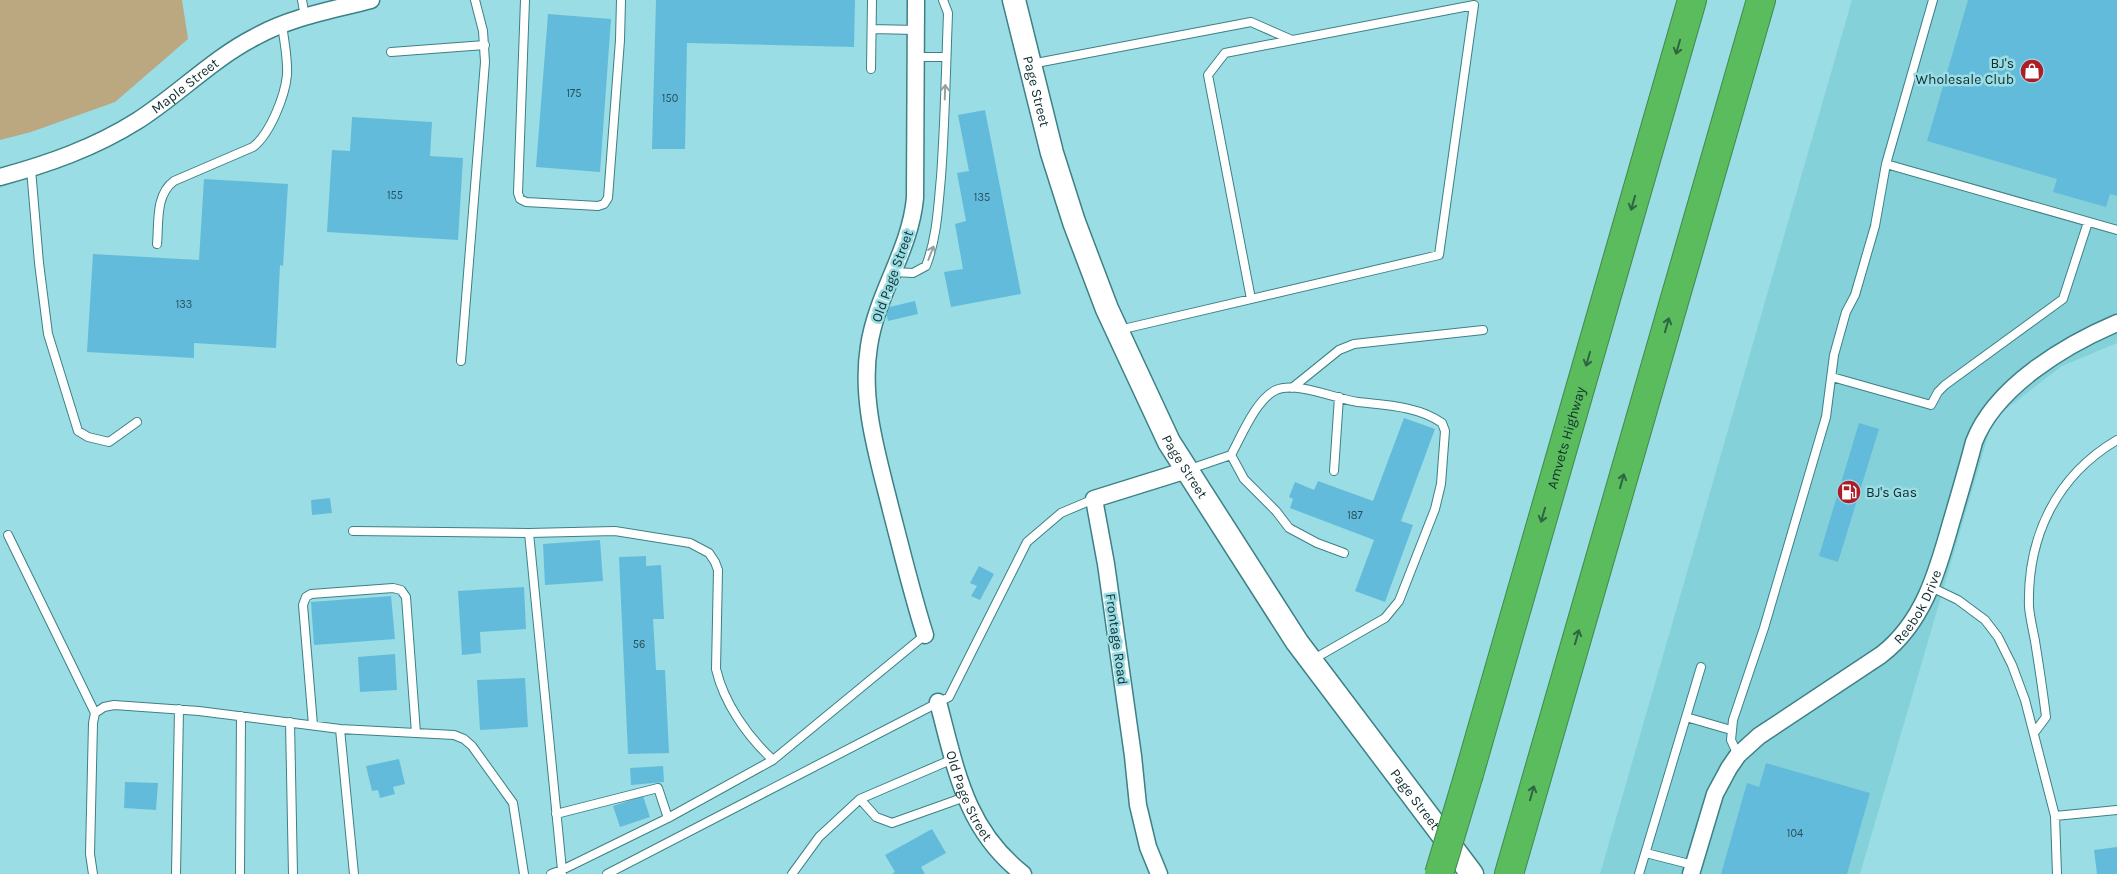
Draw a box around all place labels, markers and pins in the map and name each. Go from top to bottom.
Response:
place label: BJ's Wholesale Club [1916,55,2014,88]
shop icon: BJ's Wholesale Club [2019,58,2045,84]
fuel station icon: BJ's Gas [1836,479,1862,505]
place label: BJ's Gas [1866,484,1917,501]

